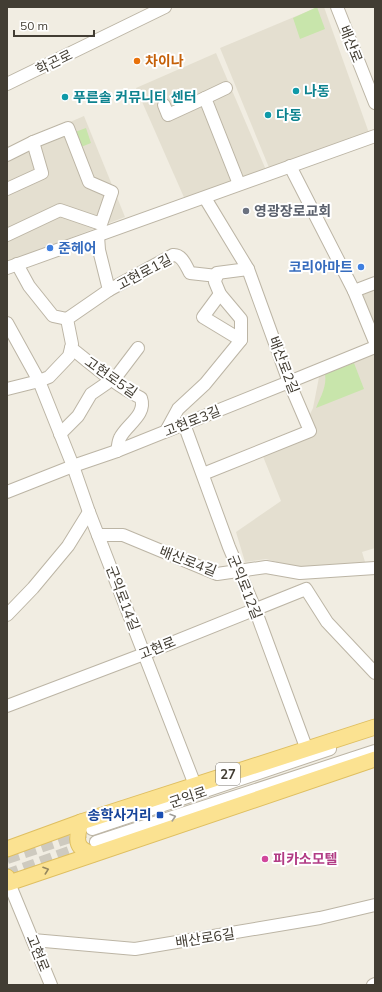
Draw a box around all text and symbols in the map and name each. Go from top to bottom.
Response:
scale bar [14,12,94,38]
text: 50 m [20,18,48,33]
street label: 배산로 [335,23,367,65]
street label: 학곤로 [33,45,75,79]
place label: 차이나 [145,52,184,70]
marker: 차이나 [132,56,142,66]
place label: 나동 [304,82,330,100]
marker: 나동 [291,86,301,96]
place label: 푸른솔 커뮤니티 센터 [73,88,197,106]
marker: 푸른솔 커뮤니티 센터 [60,92,70,102]
place label: 다동 [276,106,302,124]
marker: 다동 [263,110,273,120]
place label: 영광장로교회 [254,202,331,220]
marker: 영광장로교회 [241,206,251,216]
place label: 준헤어 [58,239,97,257]
marker: 준헤어 [45,243,55,253]
street label: 고현로1길 [113,250,175,294]
place label: 코리아마트 [289,258,353,276]
marker: 코리아마트 [356,262,366,272]
street label: 배산로2길 [265,334,303,396]
street label: 고현로5길 [81,352,141,402]
street label: 고현로3길 [161,401,223,441]
street label: 배산로4길 [157,542,219,580]
street label: 군익로12길 [224,552,266,622]
street label: 군익로14길 [102,563,144,633]
street label: 고현로 [136,632,178,664]
road number: 27 [216,763,240,785]
street label: 군익로 [167,782,209,812]
place label: 송학사거리 [88,806,152,824]
marker: 송학사거리 [155,810,165,820]
one-way arrow [169,813,176,822]
place label: 피카소모텔 [273,850,338,868]
marker: 피카소모텔 [260,854,270,864]
one-way arrow [42,866,49,875]
street label: 배산로6길 [174,924,236,952]
street label: 고현로 [22,932,54,974]

